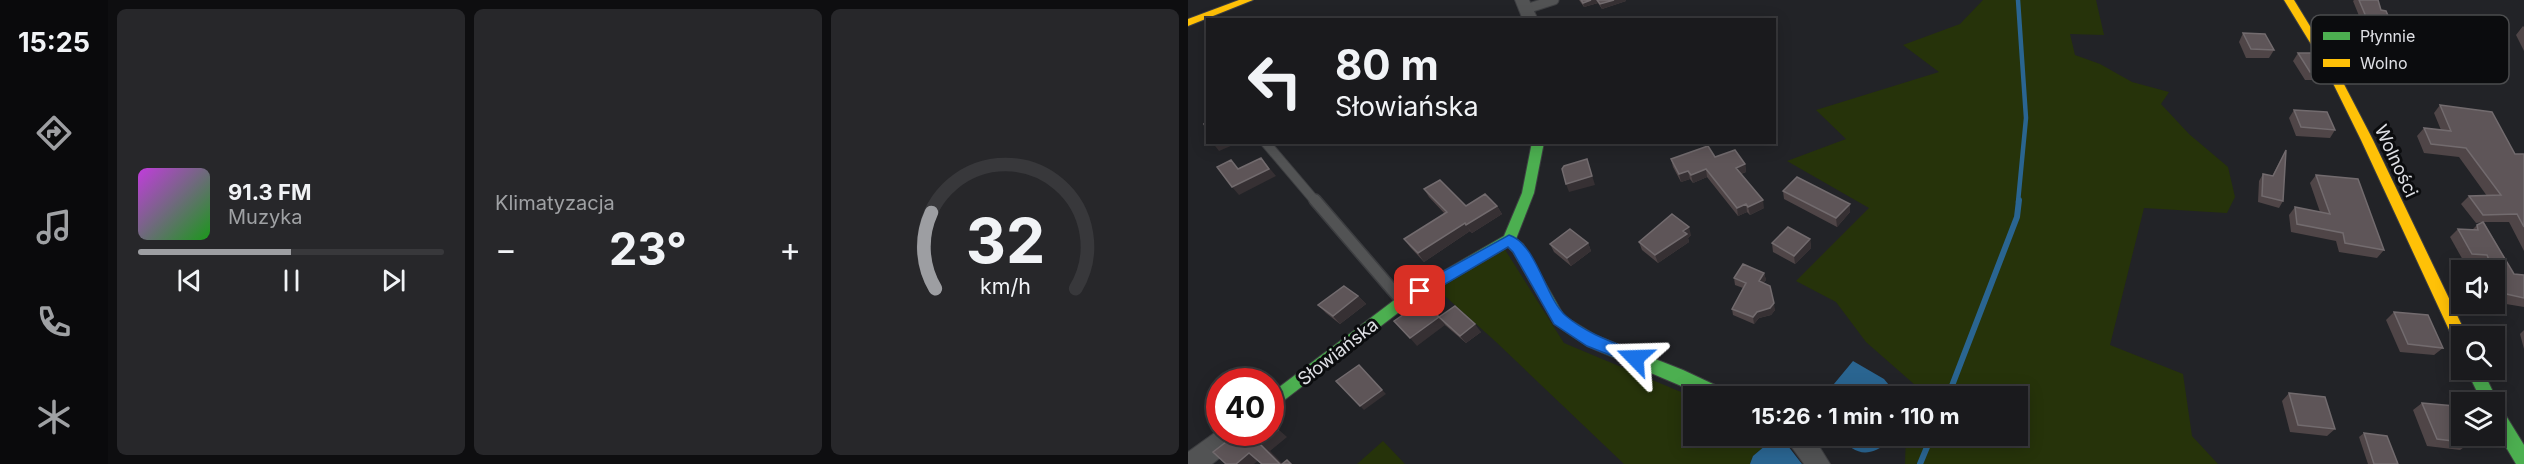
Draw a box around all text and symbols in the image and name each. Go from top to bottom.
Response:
legend [2311,15,2509,84]
text: 15:25 [18,26,90,59]
text: Płynnie [2360,26,2415,46]
text: 80 m [1335,39,1439,90]
icon: left [1236,42,1314,120]
text: Wolno [2360,53,2407,73]
text: Słowiańska [1335,90,1479,123]
icon: directions [33,112,75,154]
street label: Wolności [2371,121,2422,200]
text: 91.3 FM [228,179,311,205]
text: Klimatyzacja [495,191,615,215]
text: 32 [965,203,1045,278]
text: Muzyka [228,205,302,229]
icon: music [33,206,75,248]
text: 23° [609,221,687,276]
text: − [495,229,517,269]
text: + [779,229,801,269]
map controls [2451,260,2505,446]
button: sound [2451,260,2505,314]
icon: previous [173,264,206,297]
icon: pause [275,264,308,297]
icon: next [377,264,410,297]
pin [1394,265,1445,316]
text: km/h [980,273,1030,299]
icon: arrive [1403,274,1436,307]
icon: phone [33,301,75,343]
street label: Słowiańska [1294,314,1382,389]
position arrow [1603,326,1667,390]
button: search [2451,326,2505,380]
speed limit sign: 40 [1206,368,1284,446]
button: layers [2451,392,2505,446]
icon: climate [33,396,75,438]
text: 15:26 · 1 min · 110 m [1751,403,1960,429]

